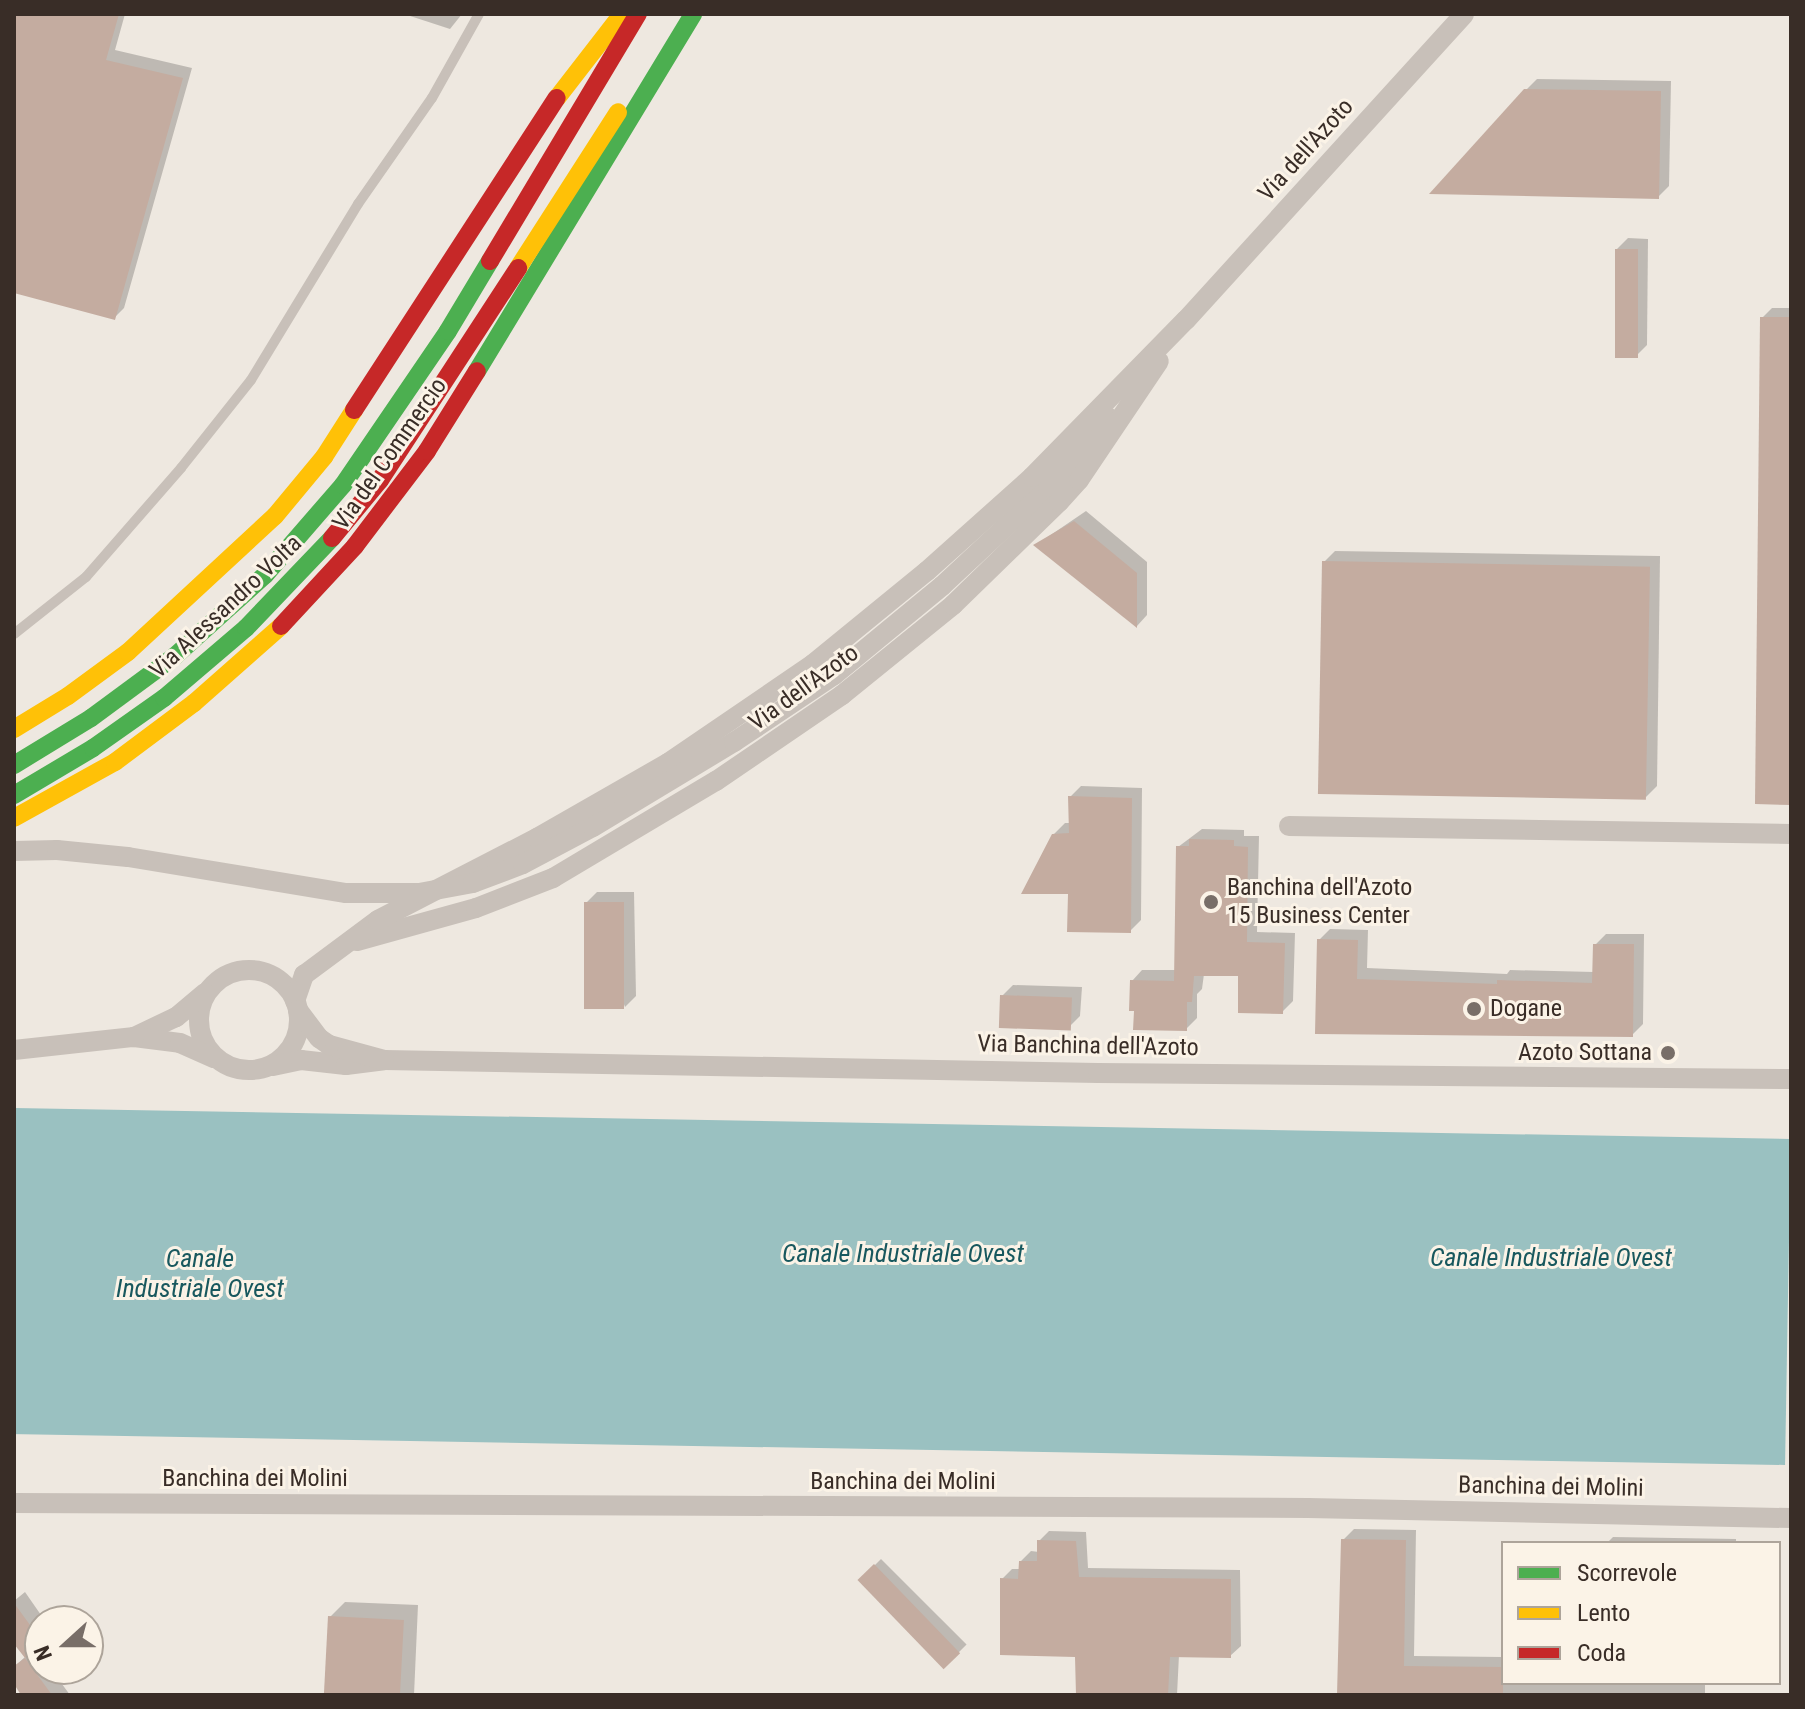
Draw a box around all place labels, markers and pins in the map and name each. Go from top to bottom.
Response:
place label: Banchina dell'Azoto 15 Business Center [1227,874,1412,930]
marker: Banchina dell'Azoto 15 Business Center [1202,893,1220,911]
place label: Dogane [1490,995,1562,1023]
marker: Dogane [1465,1000,1483,1018]
place label: Azoto Sottana [1518,1039,1652,1067]
marker: Azoto Sottana [1659,1044,1677,1062]

